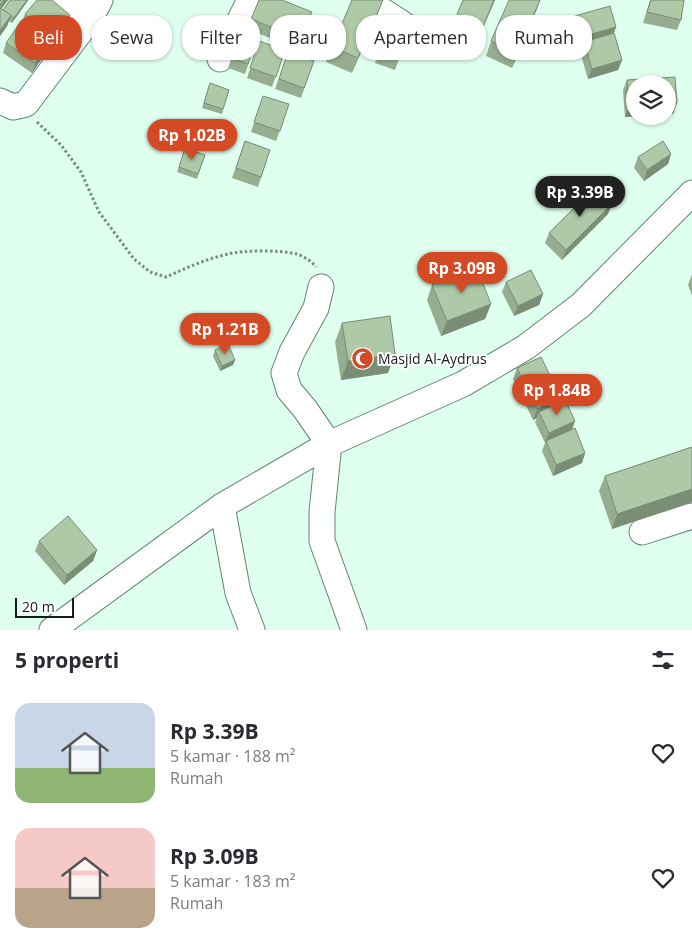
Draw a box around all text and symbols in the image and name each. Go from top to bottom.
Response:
chip: Beli [15,15,82,60]
chip: Sewa [92,15,172,60]
chip: Filter [182,15,260,60]
chip: Baru [270,15,346,60]
chip: Apartemen [356,15,486,60]
chip: Rumah [496,15,592,60]
map controls [626,75,676,125]
button: layers [626,75,676,125]
pin: Rp 1.02B [140,119,244,161]
text: Rp 1.02B [158,124,226,146]
pin: Rp 3.39B [528,176,632,218]
text: Rp 3.39B [546,181,614,203]
pin: Rp 3.09B [410,252,514,294]
text: Rp 3.09B [428,257,496,279]
pin: Rp 1.21B [173,312,277,355]
text: Rp 1.21B [191,318,259,340]
mosque icon: Masjid Al-Aydrus [350,346,374,370]
place label: Masjid Al-Aydrus [378,349,487,368]
pin: Rp 1.84B [505,374,609,416]
text: Rp 1.84B [523,379,591,401]
scale bar [15,595,74,618]
text: 20 m [22,597,55,616]
text: 5 properti [15,646,119,674]
icon: filters [649,646,677,674]
text: Rp 3.39B [170,717,259,745]
icon: home [55,723,115,783]
icon: heart [649,739,677,767]
text: 5 kamar · 188 m² [170,745,295,767]
text: Rumah [170,767,223,789]
text: Rp 3.09B [170,842,259,870]
icon: home [55,848,115,908]
icon: heart [649,864,677,892]
text: 5 kamar · 183 m² [170,870,295,892]
text: Rumah [170,892,223,914]

